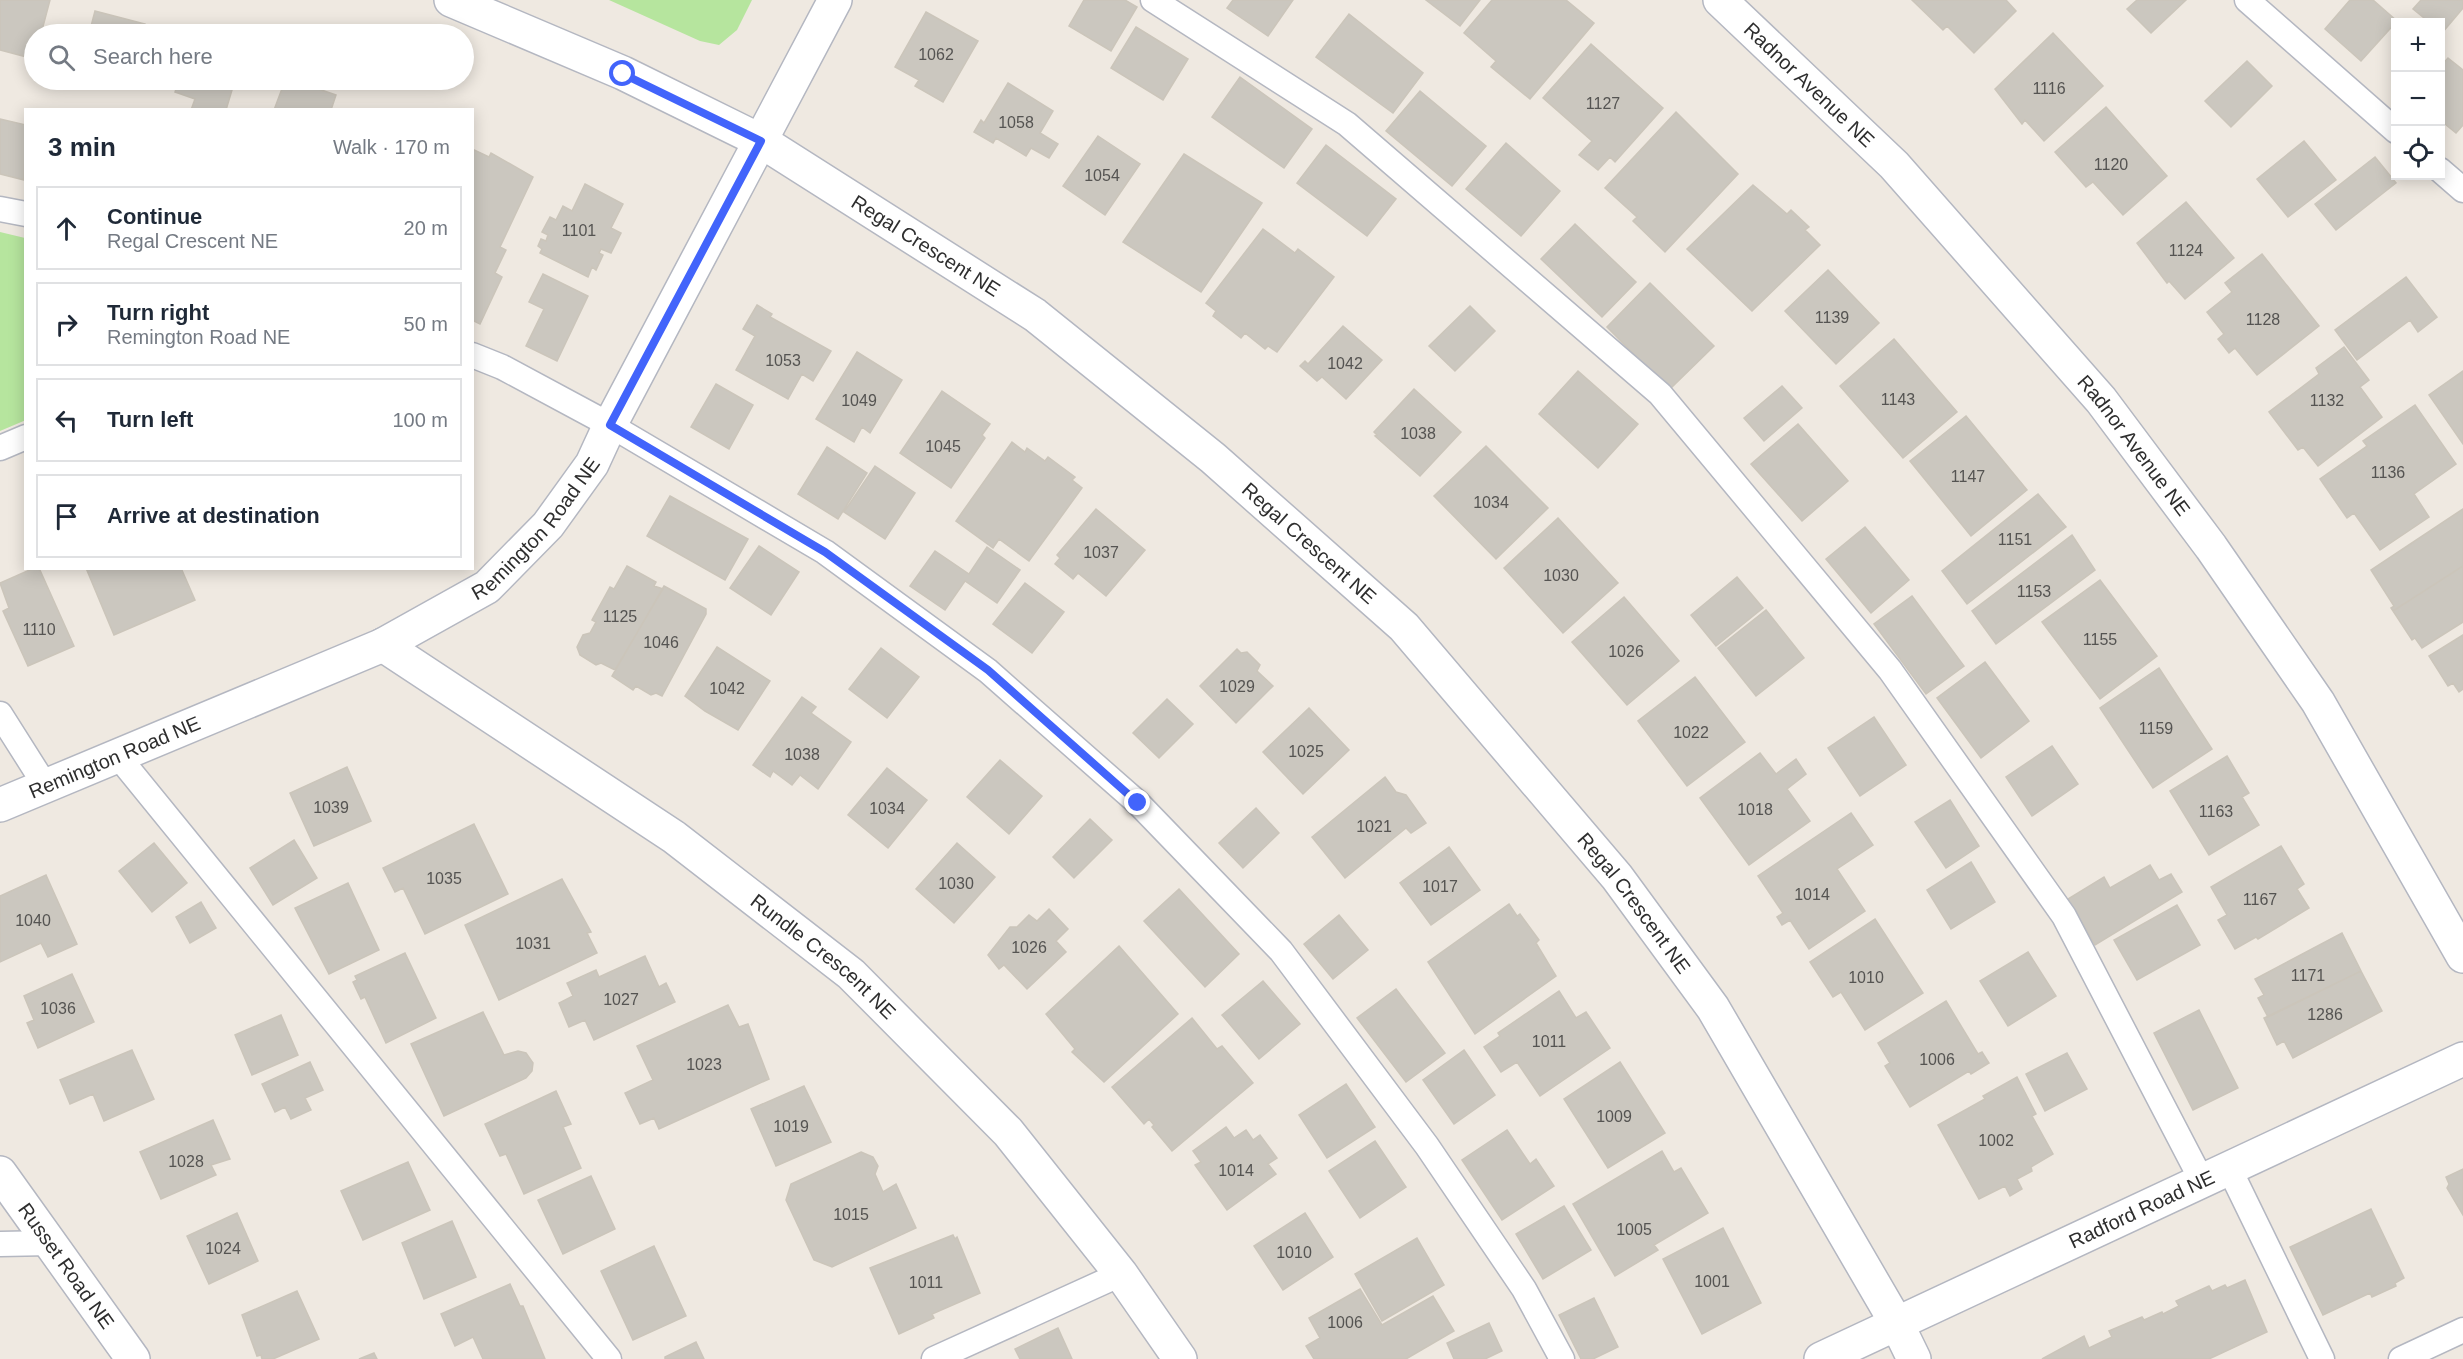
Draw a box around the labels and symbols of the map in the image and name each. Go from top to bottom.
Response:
street label: Radnor Avenue NE [1740,18,1879,151]
house number: 1062 [918,46,954,63]
route start [609,60,635,86]
house number: 1116 [2032,80,2066,97]
house number: 1127 [1586,95,1620,112]
house number: 1058 [998,114,1034,131]
house number: 1120 [2094,156,2128,173]
house number: 1054 [1084,167,1120,184]
street label: Regal Crescent NE [848,191,1004,301]
house number: 1101 [562,222,596,239]
house number: 1124 [2169,242,2203,259]
house number: 1139 [1815,309,1849,326]
house number: 1128 [2246,311,2280,328]
house number: 1053 [765,352,801,369]
house number: 1042 [1327,355,1363,372]
street label: Radnor Avenue NE [2073,371,2195,520]
house number: 1143 [1881,391,1915,408]
house number: 1049 [841,392,877,409]
house number: 1132 [2310,392,2344,409]
house number: 1038 [1400,425,1436,442]
house number: 1045 [925,438,961,455]
street label: Remington Road NE [468,453,604,604]
house number: 1136 [2371,464,2405,481]
house number: 1147 [1951,468,1985,485]
street label: Regal Crescent NE [1238,478,1381,608]
house number: 1034 [1473,494,1509,511]
house number: 1151 [1998,531,2032,548]
house number: 1037 [1083,544,1119,561]
house number: 1030 [1543,567,1579,584]
house number: 1153 [2017,583,2051,600]
house number: 1125 [603,608,637,625]
house number: 1110 [22,621,56,638]
house number: 1155 [2083,631,2117,648]
house number: 1046 [643,634,679,651]
house number: 1026 [1608,643,1644,660]
house number: 1029 [1219,678,1255,695]
house number: 1042 [709,680,745,697]
street label: Remington Road NE [26,712,203,803]
house number: 1159 [2139,720,2173,737]
house number: 1022 [1673,724,1709,741]
house number: 1025 [1288,743,1324,760]
house number: 1038 [784,746,820,763]
route end [1124,789,1150,815]
house number: 1039 [313,799,349,816]
house number: 1034 [869,800,905,817]
house number: 1018 [1737,801,1773,818]
house number: 1163 [2199,803,2233,820]
house number: 1021 [1356,818,1392,835]
street label: Regal Crescent NE [1573,828,1695,978]
house number: 1035 [426,870,462,887]
house number: 1030 [938,875,974,892]
house number: 1017 [1422,878,1458,895]
house number: 1014 [1794,886,1830,903]
street label: Rundle Crescent NE [746,890,900,1023]
house number: 1167 [2243,891,2277,908]
house number: 1040 [15,912,51,929]
house number: 1031 [515,935,551,952]
house number: 1026 [1011,939,1047,956]
house number: 1171 [2291,967,2325,984]
house number: 1010 [1848,969,1884,986]
house number: 1027 [603,991,639,1008]
house number: 1036 [40,1000,76,1017]
house number: 1286 [2307,1006,2343,1023]
house number: 1011 [1532,1033,1566,1050]
house number: 1006 [1919,1051,1955,1068]
house number: 1023 [686,1056,722,1073]
house number: 1009 [1596,1108,1632,1125]
house number: 1019 [773,1118,809,1135]
house number: 1002 [1978,1132,2014,1149]
house number: 1028 [168,1153,204,1170]
house number: 1014 [1218,1162,1254,1179]
street label: Radford Road NE [2066,1166,2218,1253]
street label: Russet Road NE [14,1199,119,1333]
house number: 1015 [833,1206,869,1223]
house number: 1005 [1616,1221,1652,1238]
house number: 1024 [205,1240,241,1257]
house number: 1010 [1276,1244,1312,1261]
house number: 1001 [1694,1273,1730,1290]
house number: 1011 [909,1274,943,1291]
house number: 1006 [1327,1314,1363,1331]

